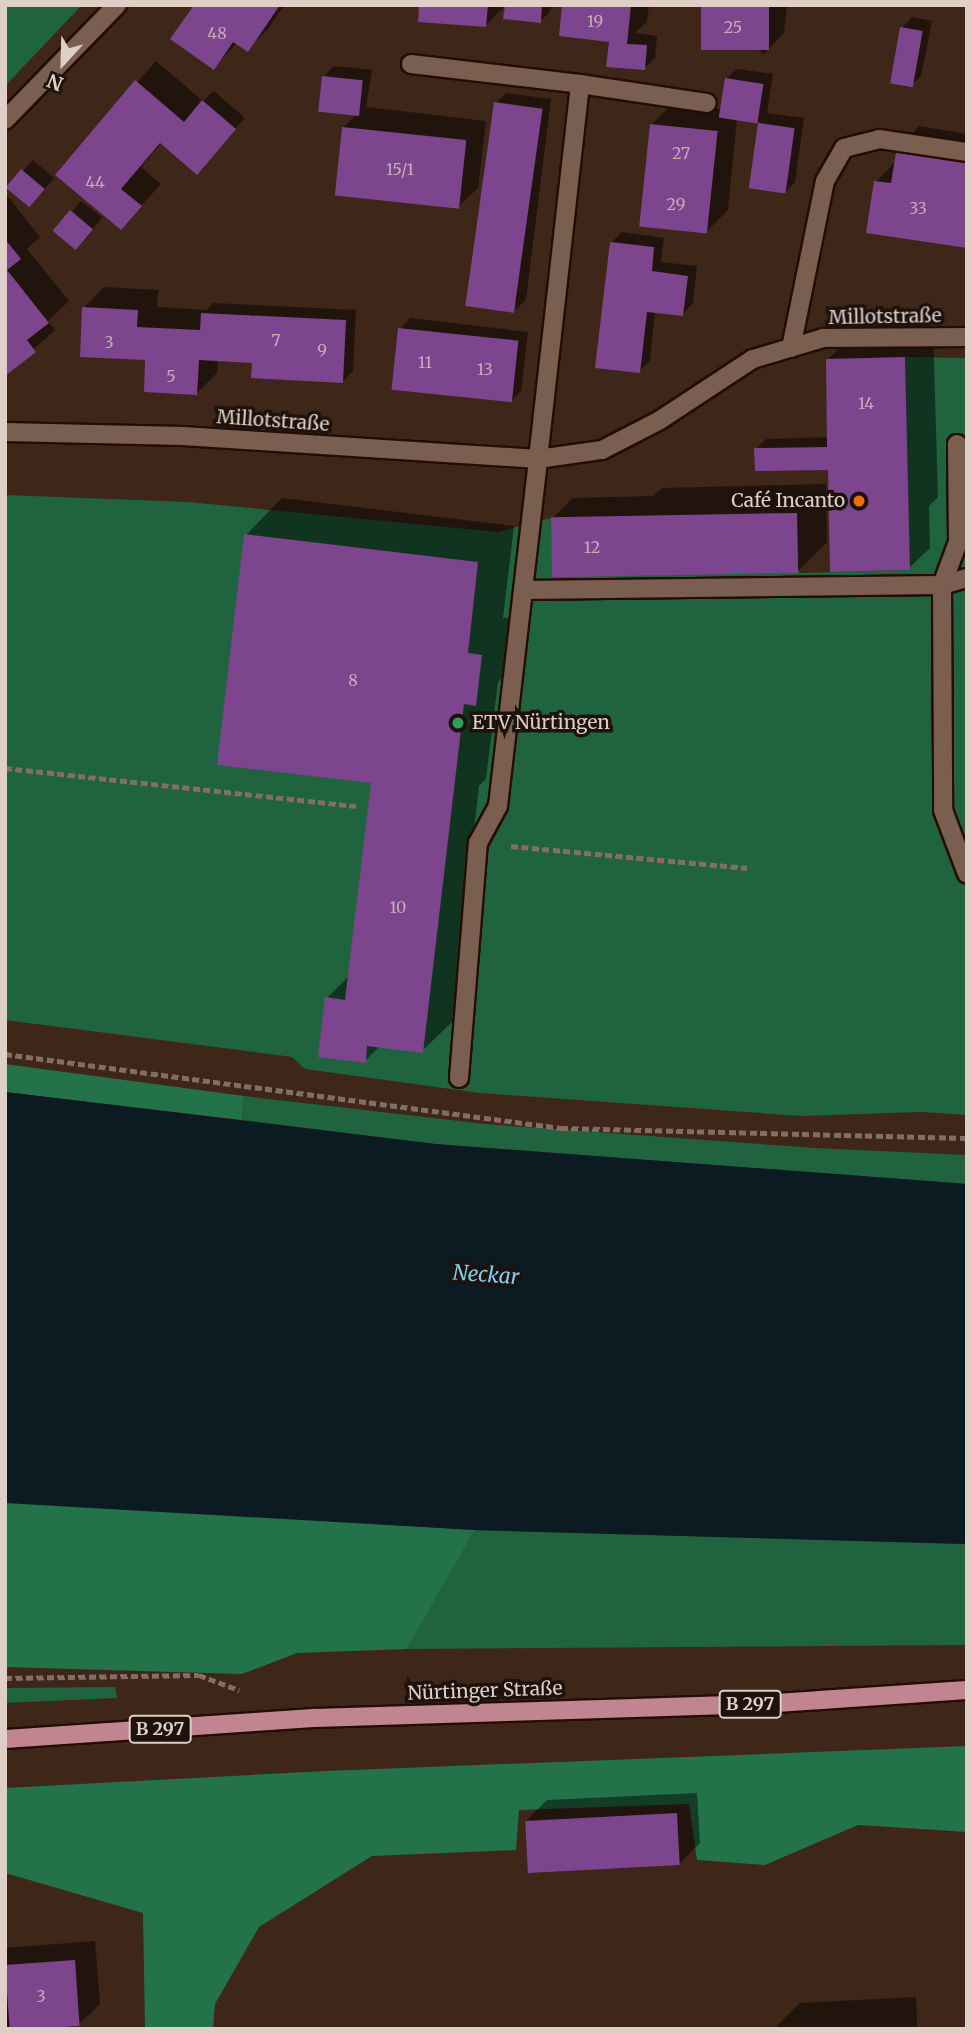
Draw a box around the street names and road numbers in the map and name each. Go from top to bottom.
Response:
street label: Millotstraße [828,305,942,329]
street label: Millotstraße [216,406,330,436]
street label: Nürtinger Straße [407,1677,563,1705]
road number: B 297 [718,1689,782,1718]
road number: B 297 [128,1714,192,1744]

